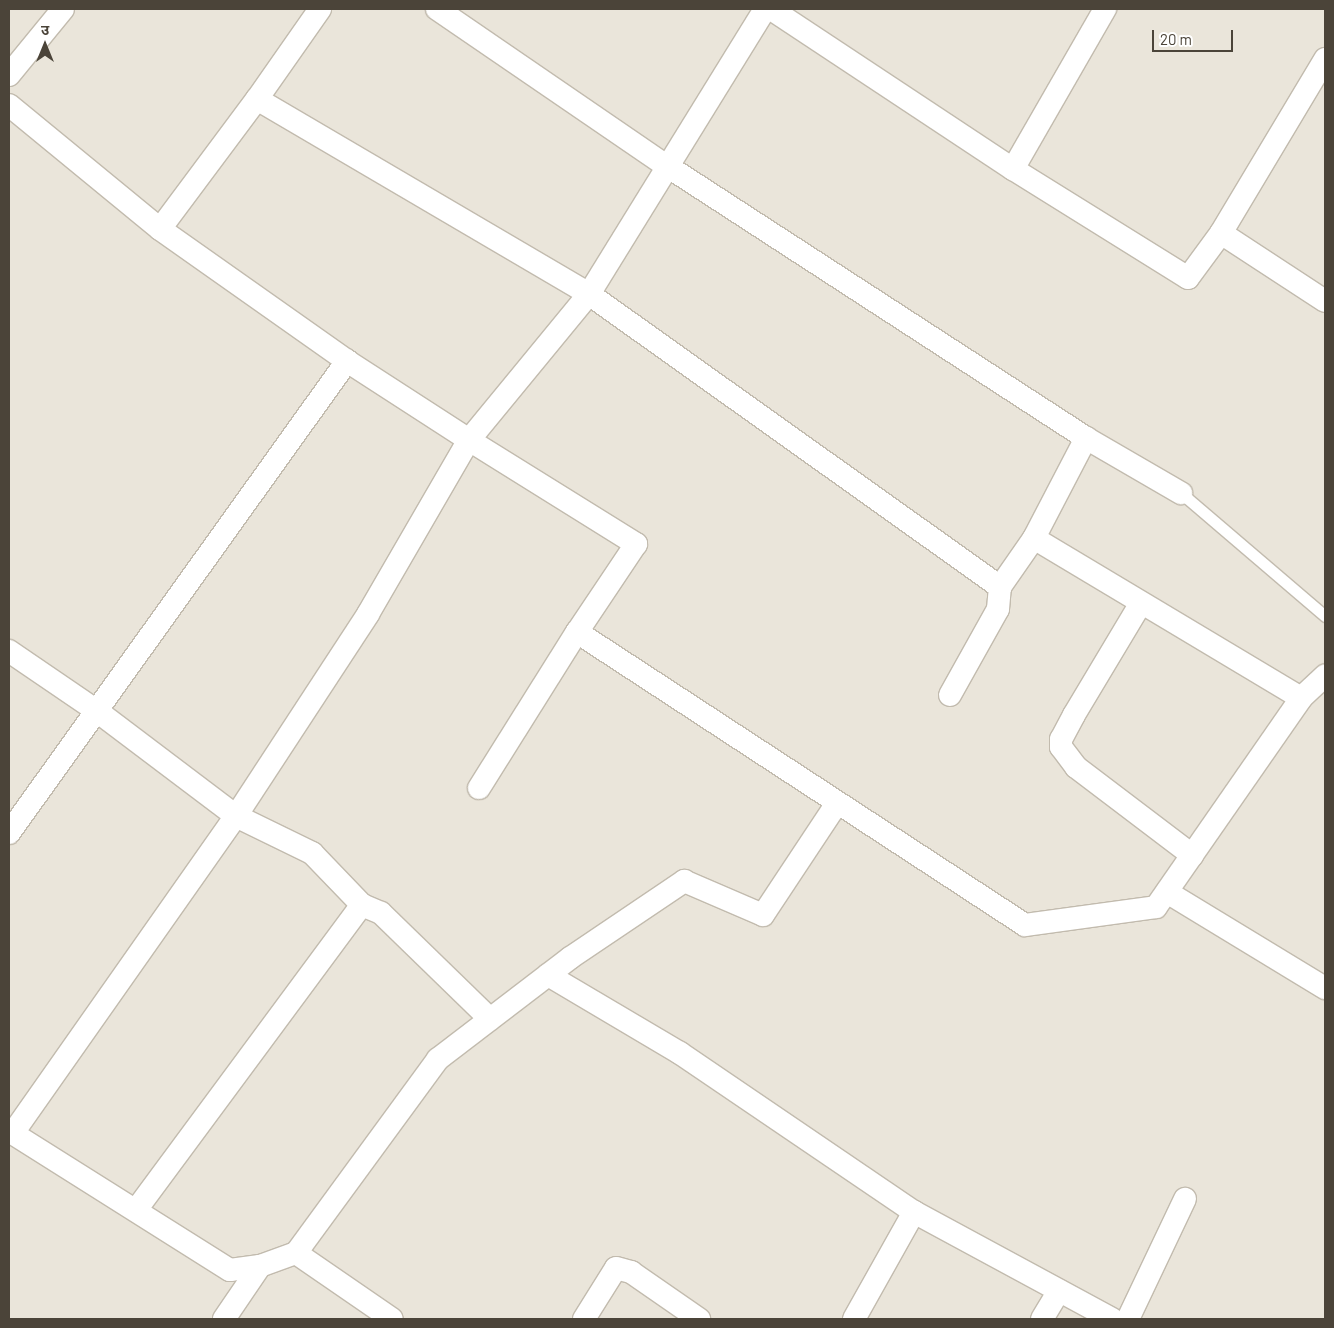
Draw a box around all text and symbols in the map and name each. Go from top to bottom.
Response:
north arrow [20,20,70,70]
scale bar [1154,20,1235,52]
text: उ [41,21,49,38]
text: 20 m [1160,30,1192,48]

